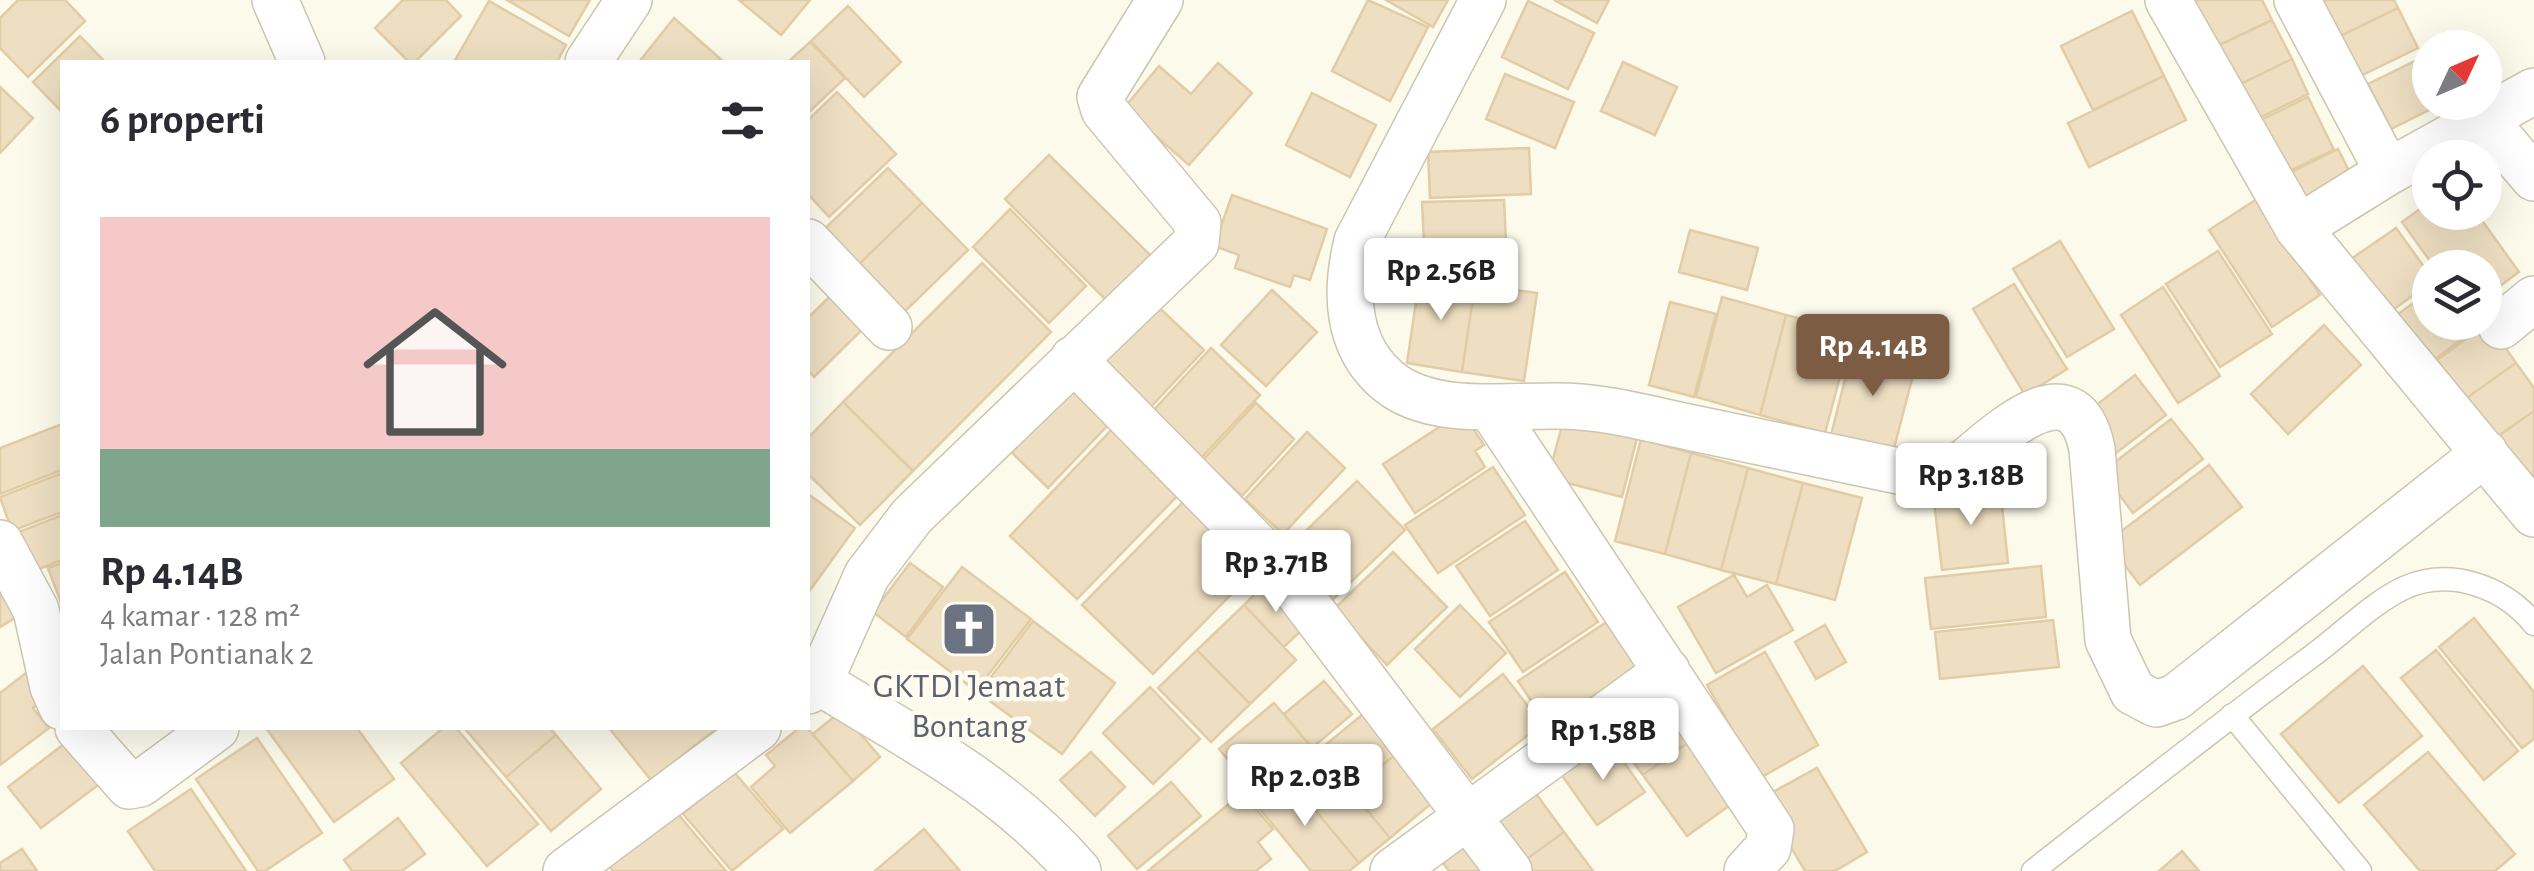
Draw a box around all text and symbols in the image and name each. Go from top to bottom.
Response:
north arrow [2412,30,2502,120]
map controls [2412,30,2502,340]
icon: filters [715,93,770,148]
text: 6 properti [100,99,265,141]
button: locate [2412,140,2502,230]
pin: Rp 2.56B [1338,238,1544,323]
button: layers [2412,250,2502,340]
text: Rp 2.56B [1386,254,1496,286]
icon: home [345,282,525,462]
pin: Rp 4.14B [1770,314,1976,399]
text: Rp 4.14B [1818,330,1928,362]
pin: Rp 3.18B [1868,443,2074,528]
text: Rp 3.18B [1918,459,2024,491]
pin: Rp 3.71B [1173,530,1379,615]
text: Rp 3.71B [1224,546,1328,578]
text: Rp 4.14B [100,551,243,593]
church icon: GKTDI Jemaat Bontang [939,599,999,659]
text: 4 kamar · 128 m² [100,600,300,632]
text: Jalan Pontianak 2 [100,638,314,670]
place label: GKTDI Jemaat Bontang [873,669,1065,744]
pin: Rp 1.58B [1500,698,1706,783]
text: Rp 1.58B [1550,714,1656,746]
pin: Rp 2.03B [1202,744,1408,829]
text: Rp 2.03B [1249,760,1361,792]

